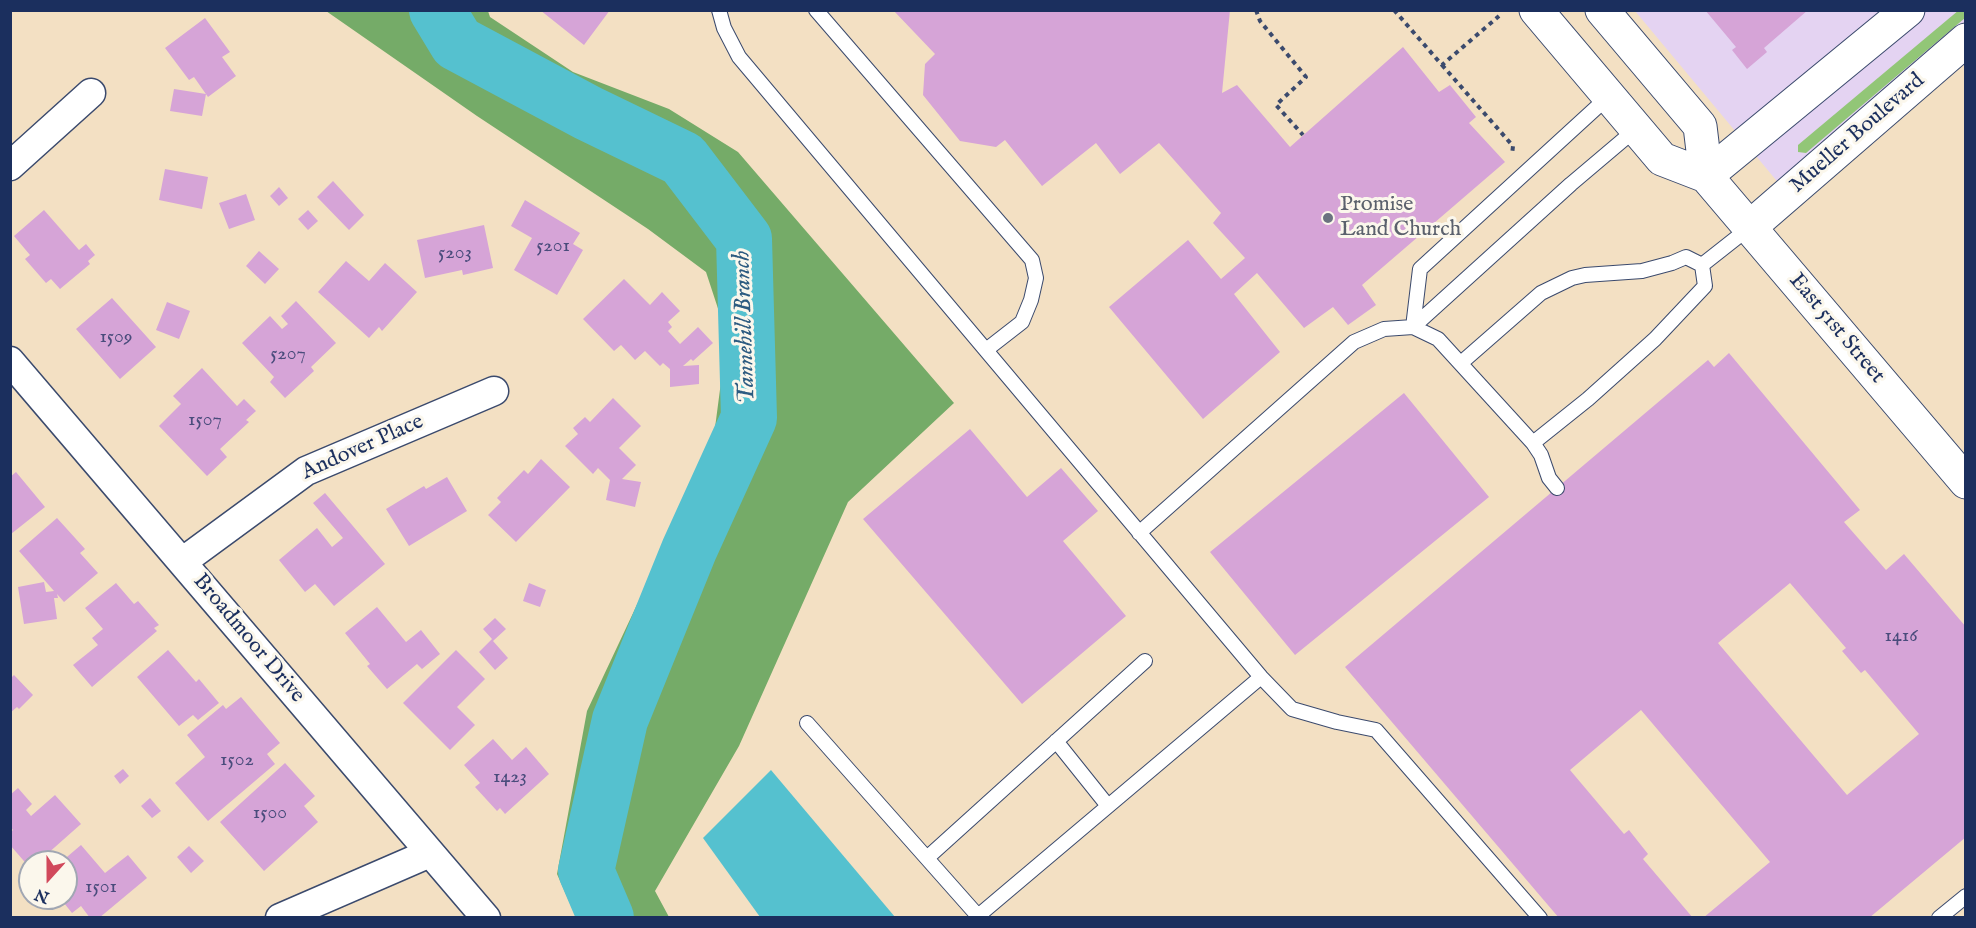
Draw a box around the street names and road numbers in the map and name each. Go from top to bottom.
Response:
street label: Mueller Boulevard [1785,68,1931,200]
street label: East 51st Street [1782,269,1890,389]
street label: Andover Place [298,409,428,487]
street label: Broadmoor Drive [186,569,310,709]

